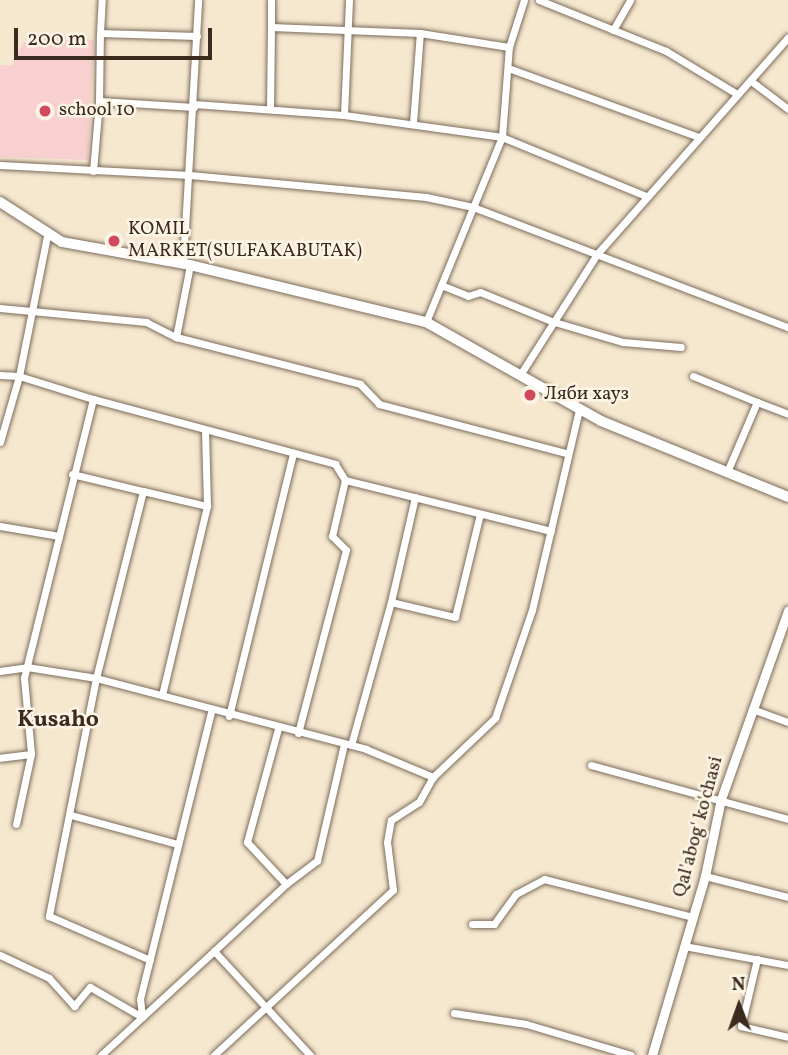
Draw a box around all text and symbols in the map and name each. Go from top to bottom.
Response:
scale bar [18,14,215,58]
text: 200 m [27,25,87,54]
place label: school 10 [59,100,135,122]
marker: school 10 [37,103,53,119]
place label: KOMIL MARKET(SULFAKABUTAK) [128,219,362,263]
marker: KOMIL MARKET(SULFAKABUTAK) [106,233,122,249]
place label: Ляби хауз [544,384,629,406]
marker: Ляби хауз [522,387,538,403]
district label: Kusaho [17,706,99,734]
street label: Qal'abog' ko'chasi [669,754,729,900]
north arrow [704,971,774,1041]
text: N [732,972,746,998]

